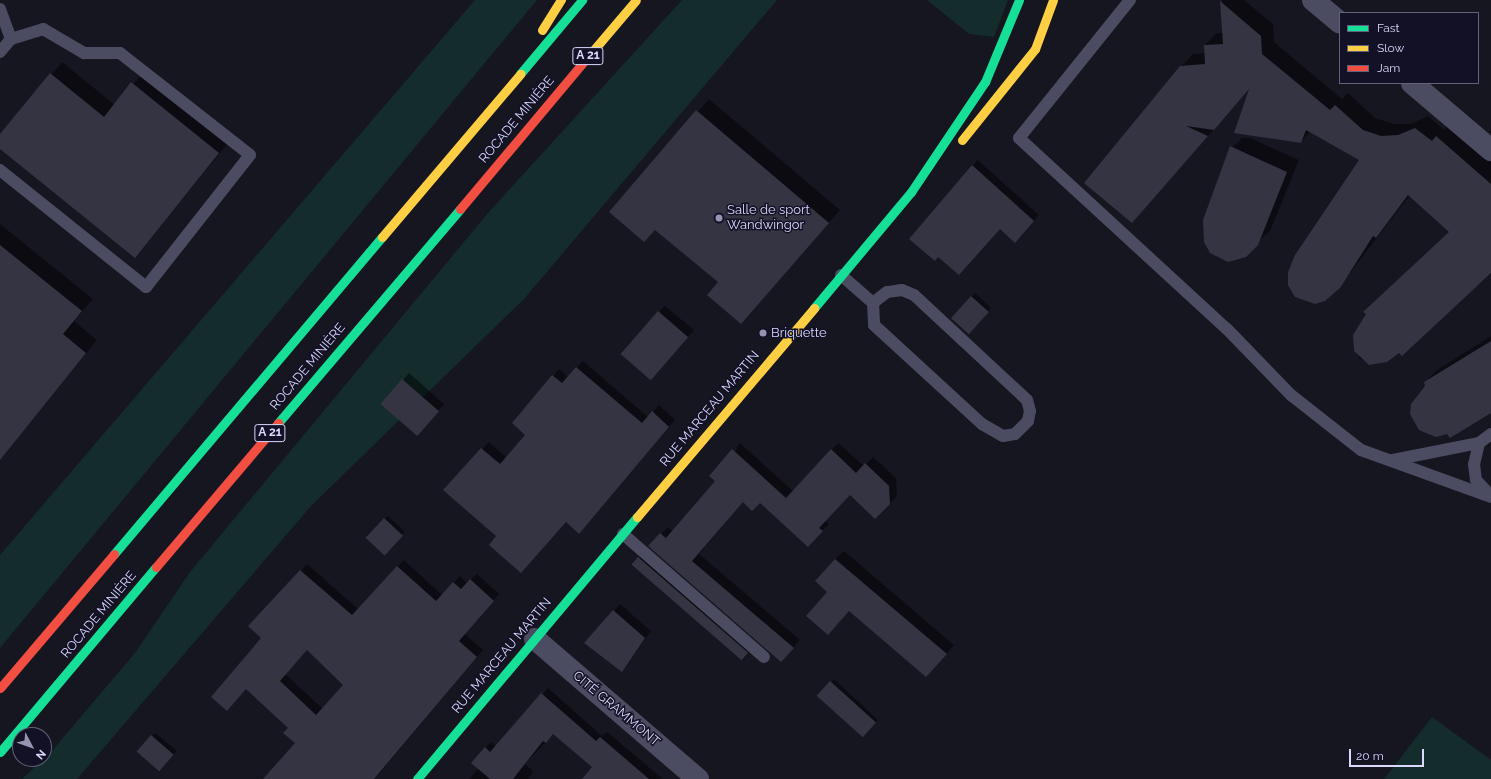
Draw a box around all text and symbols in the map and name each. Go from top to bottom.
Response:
legend [1339,12,1479,84]
text: Fast [1377,21,1400,35]
text: Slow [1377,41,1404,55]
road number: A 21 [572,46,604,66]
text: Jam [1377,61,1400,75]
street label: ROCADE MINIÈRE [476,73,558,167]
place label: Salle de sport Wandwingor [727,203,810,234]
marker: Salle de sport Wandwingor [714,213,724,223]
street label: ROCADE MINIÈRE [267,320,349,414]
place label: Briquette [771,325,827,341]
marker: Briquette [758,328,768,338]
street label: RUE MARCEAU MARTIN [657,348,763,470]
road number: A 21 [254,423,286,443]
street label: ROCADE MINIÈRE [58,568,140,662]
street label: RUE MARCEAU MARTIN [449,595,555,717]
street label: CITÉ GRAMMONT [569,668,663,750]
north arrow [12,727,52,767]
scale bar [1351,741,1426,767]
text: N [33,747,48,762]
text: 20 m [1356,749,1384,763]

